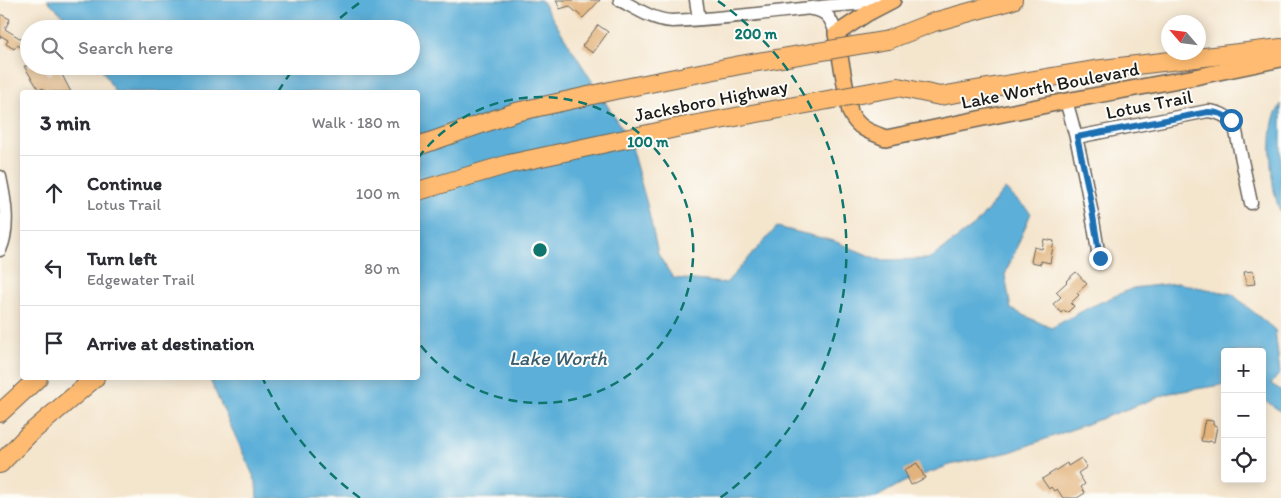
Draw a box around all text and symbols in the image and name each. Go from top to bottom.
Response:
north arrow [1161,15,1206,60]
search box [20,20,420,75]
text: 200 m [735,25,778,43]
icon: search [38,34,66,62]
text: Search here [78,36,173,59]
street label: Lake Worth Boulevard [959,57,1141,114]
street label: Jacksboro Highway [632,74,790,127]
street label: Lotus Trail [1104,85,1195,124]
route start [1220,109,1243,132]
text: 3 min [40,110,90,135]
text: Walk · 180 m [312,113,400,132]
text: 100 m [627,133,669,151]
text: Continue [87,172,162,195]
icon: ahead [40,179,68,207]
text: 100 m [356,184,400,203]
text: Lotus Trail [87,195,161,214]
centre of rings [531,241,549,259]
text: Turn left [87,247,157,270]
route end [1089,247,1112,270]
icon: left [40,254,68,282]
text: 80 m [364,259,400,278]
text: Edgewater Trail [87,270,195,289]
icon: arrive [40,329,68,357]
text: Arrive at destination [87,332,254,355]
water label: Lake Worth [509,346,607,370]
map controls [1221,348,1266,483]
button: + [1221,348,1266,393]
button: − [1221,393,1266,438]
button: locate [1221,438,1266,483]

